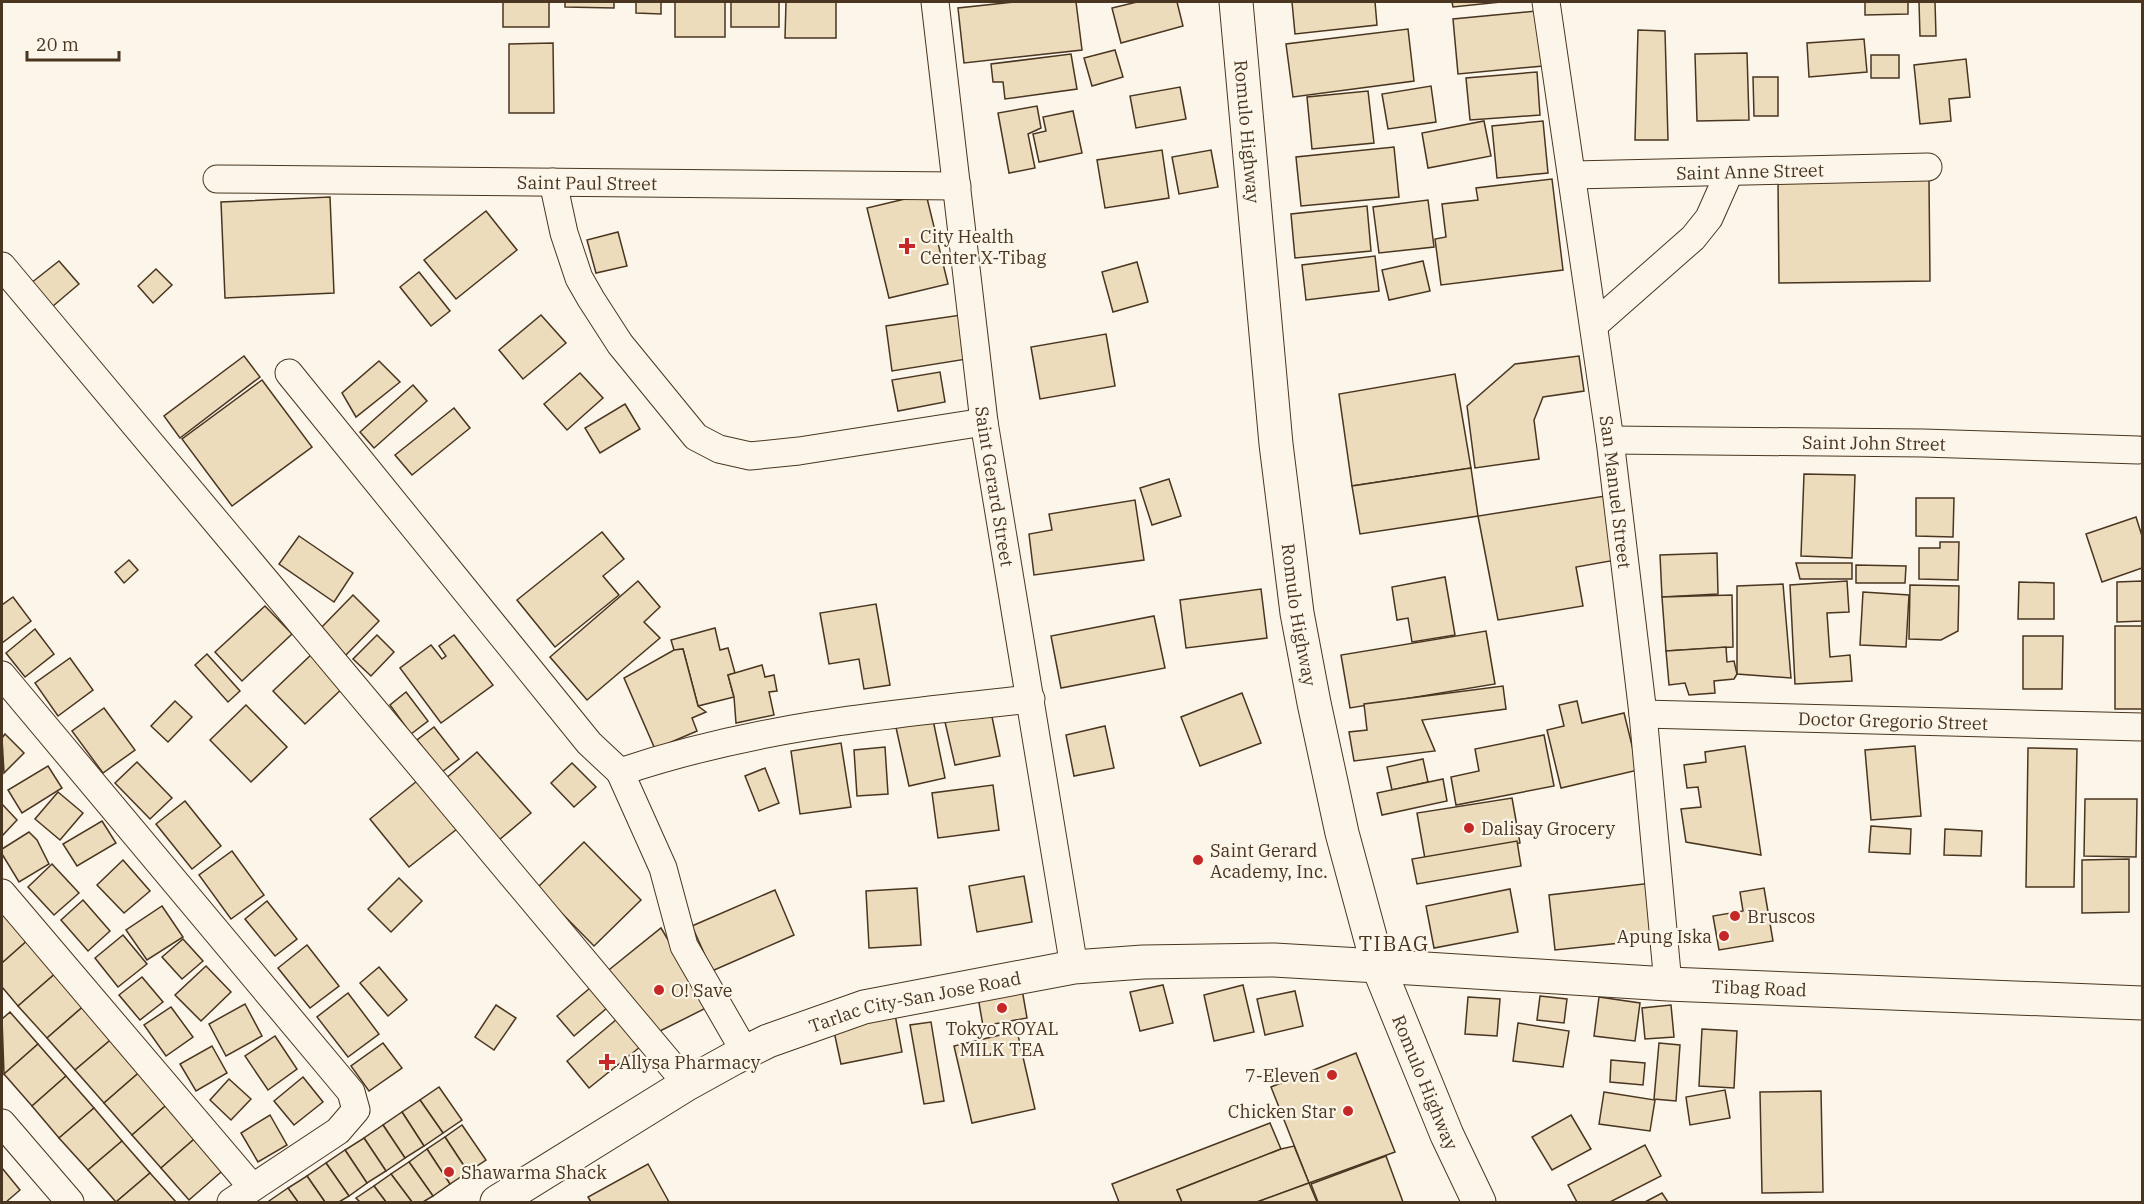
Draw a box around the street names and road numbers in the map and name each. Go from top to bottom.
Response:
street label: Romulo Highway [1230,59,1266,205]
street label: Saint Anne Street [1676,158,1824,184]
street label: Saint Paul Street [517,170,657,195]
street label: Saint Gerard Street [971,405,1019,568]
street label: San Manuel Street [1595,414,1637,570]
street label: Saint John Street [1802,430,1946,455]
street label: Romulo Highway [1277,542,1322,688]
street label: Doctor Gregorio Street [1798,707,1988,734]
street label: Tarlac City-San Jose Road [806,966,1023,1037]
street label: Tibag Road [1711,974,1807,1001]
street label: Romulo Highway [1388,1011,1464,1154]

